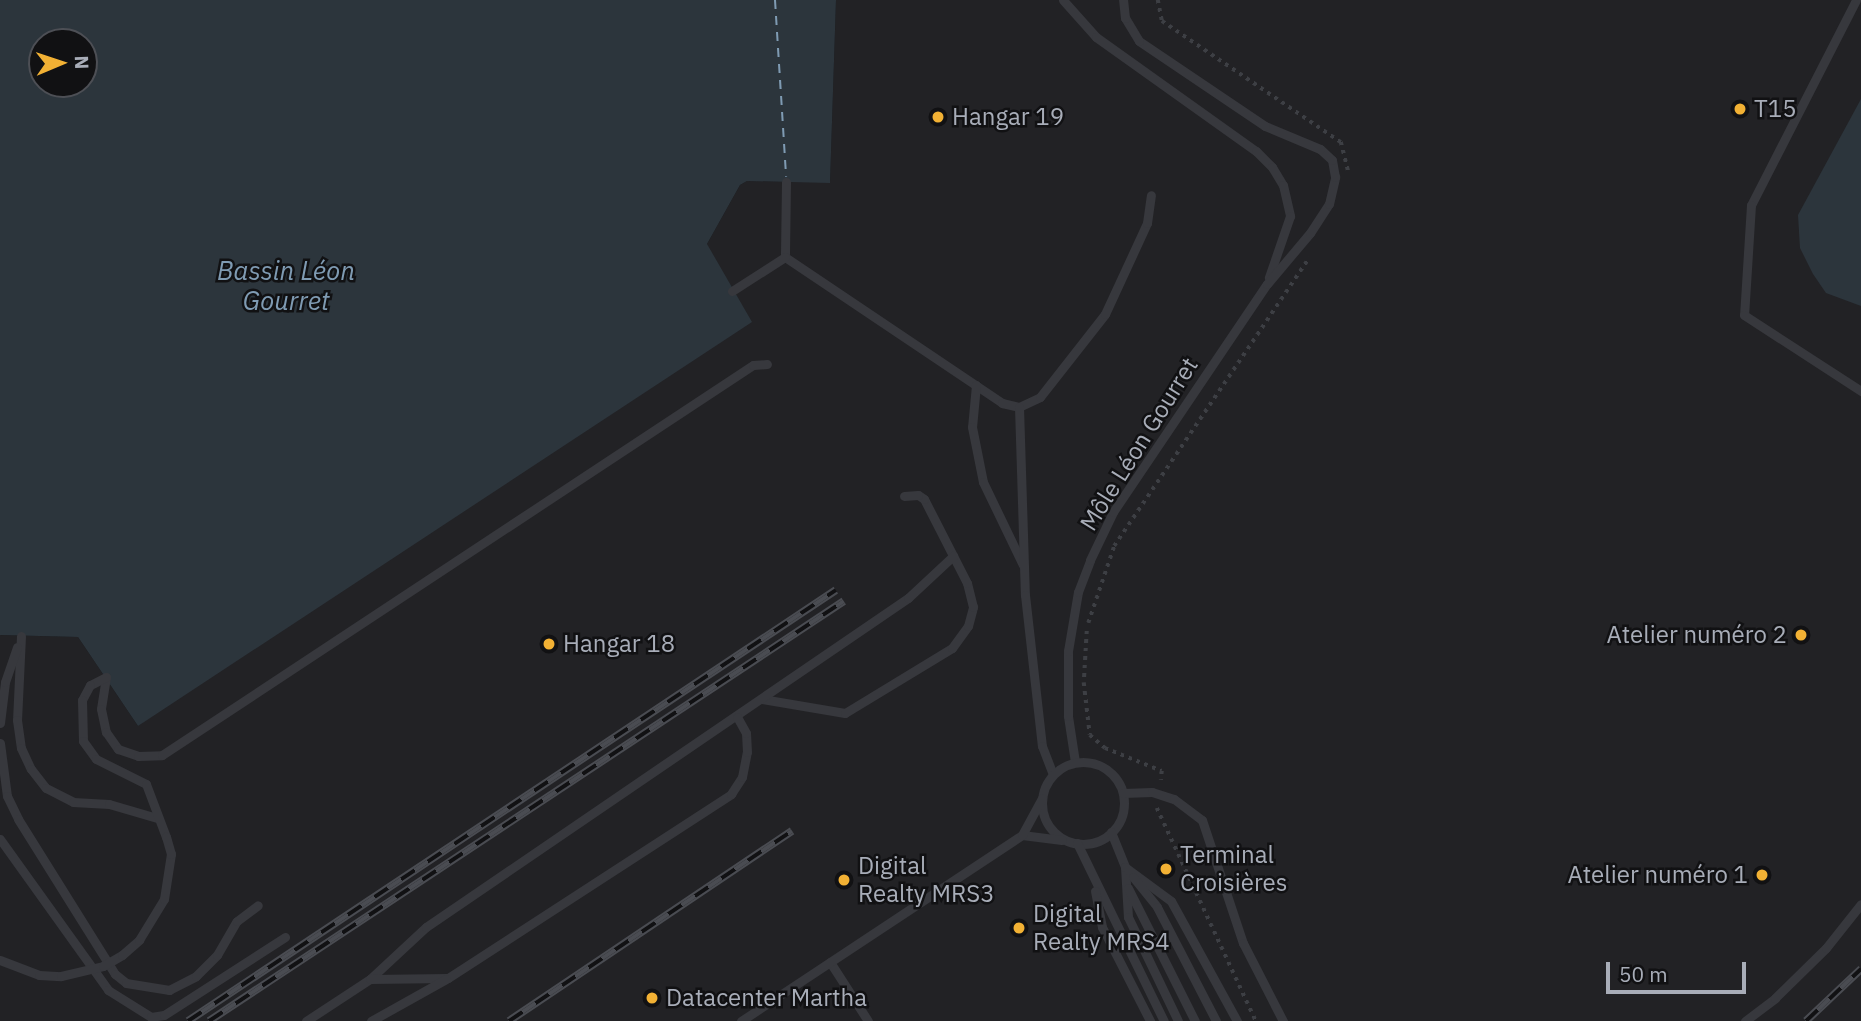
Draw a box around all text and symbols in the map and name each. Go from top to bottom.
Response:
north arrow [28,28,98,98]
text: N [70,55,94,70]
place label: T15 [1754,95,1797,123]
marker: T15 [1732,101,1748,117]
place label: Hangar 19 [952,103,1064,131]
marker: Hangar 19 [930,109,946,125]
water label: Bassin Léon Gourret [217,255,355,316]
street label: Môle Léon Gourret [1074,352,1204,536]
place label: Atelier numéro 2 [1606,621,1787,649]
marker: Atelier numéro 2 [1793,627,1809,643]
place label: Hangar 18 [563,630,675,658]
marker: Hangar 18 [541,636,557,652]
place label: Terminal Croisières [1180,841,1287,897]
place label: Digital Realty MRS3 [858,852,995,908]
marker: Terminal Croisières [1158,861,1174,877]
place label: Atelier numéro 1 [1567,861,1748,889]
marker: Atelier numéro 1 [1754,867,1770,883]
marker: Digital Realty MRS3 [836,872,852,888]
place label: Digital Realty MRS4 [1033,900,1170,956]
marker: Digital Realty MRS4 [1011,920,1027,936]
scale bar [1609,948,1749,992]
text: 50 m [1619,960,1668,988]
place label: Datacenter Martha [666,984,867,1012]
marker: Datacenter Martha [644,990,660,1006]

